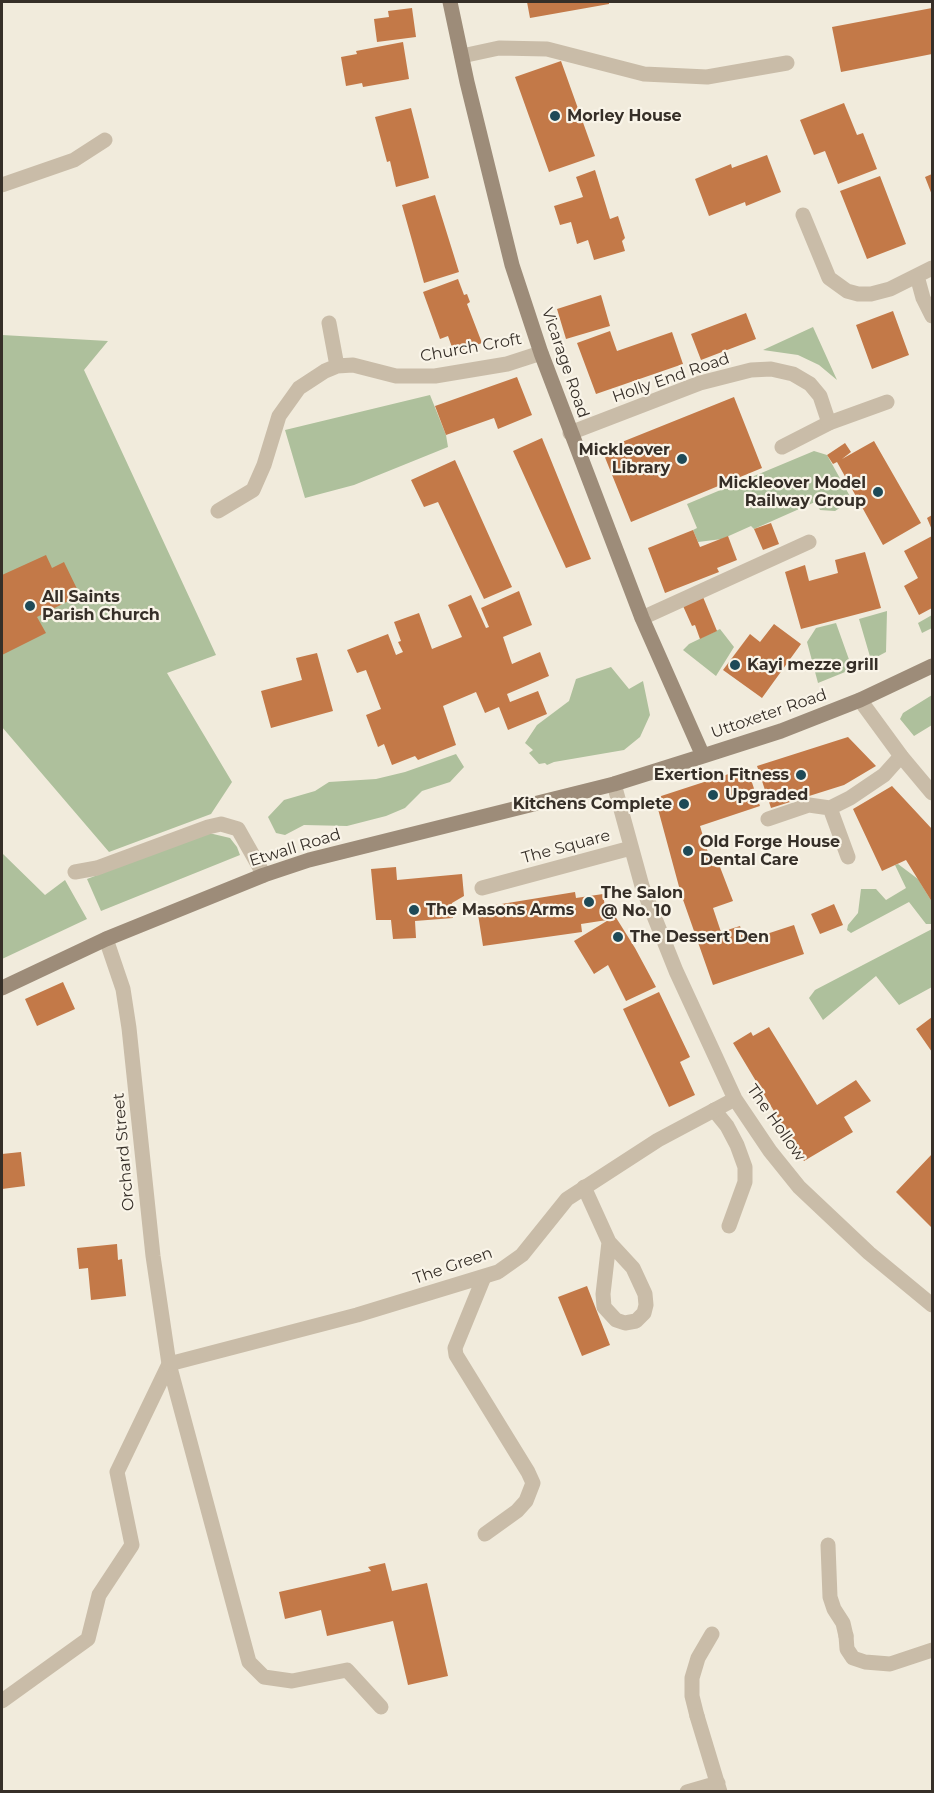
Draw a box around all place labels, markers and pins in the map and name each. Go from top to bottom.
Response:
place label: Morley House [567,106,682,126]
marker: Morley House [548,109,562,123]
place label: Mickleover Library [579,440,670,478]
marker: Mickleover Library [675,452,689,466]
place label: Mickleover Model Railway Group [718,473,866,511]
marker: Mickleover Model Railway Group [871,485,885,499]
place label: All Saints Parish Church [42,587,160,625]
marker: All Saints Parish Church [23,599,37,613]
place label: Kayi mezze grill [747,655,879,675]
marker: Kayi mezze grill [728,658,742,672]
place label: Exertion Fitness [654,765,789,785]
marker: Exertion Fitness [794,768,808,782]
place label: Upgraded [725,785,808,805]
marker: Upgraded [706,788,720,802]
place label: Kitchens Complete [513,794,672,814]
marker: Kitchens Complete [677,797,691,811]
place label: Old Forge House Dental Care [700,832,840,870]
marker: Old Forge House Dental Care [681,844,695,858]
place label: The Salon @ No. 10 [601,883,683,921]
marker: The Salon @ No. 10 [582,895,596,909]
place label: The Masons Arms [426,900,574,920]
marker: The Masons Arms [407,903,421,917]
place label: The Dessert Den [630,927,769,947]
marker: The Dessert Den [611,930,625,944]

